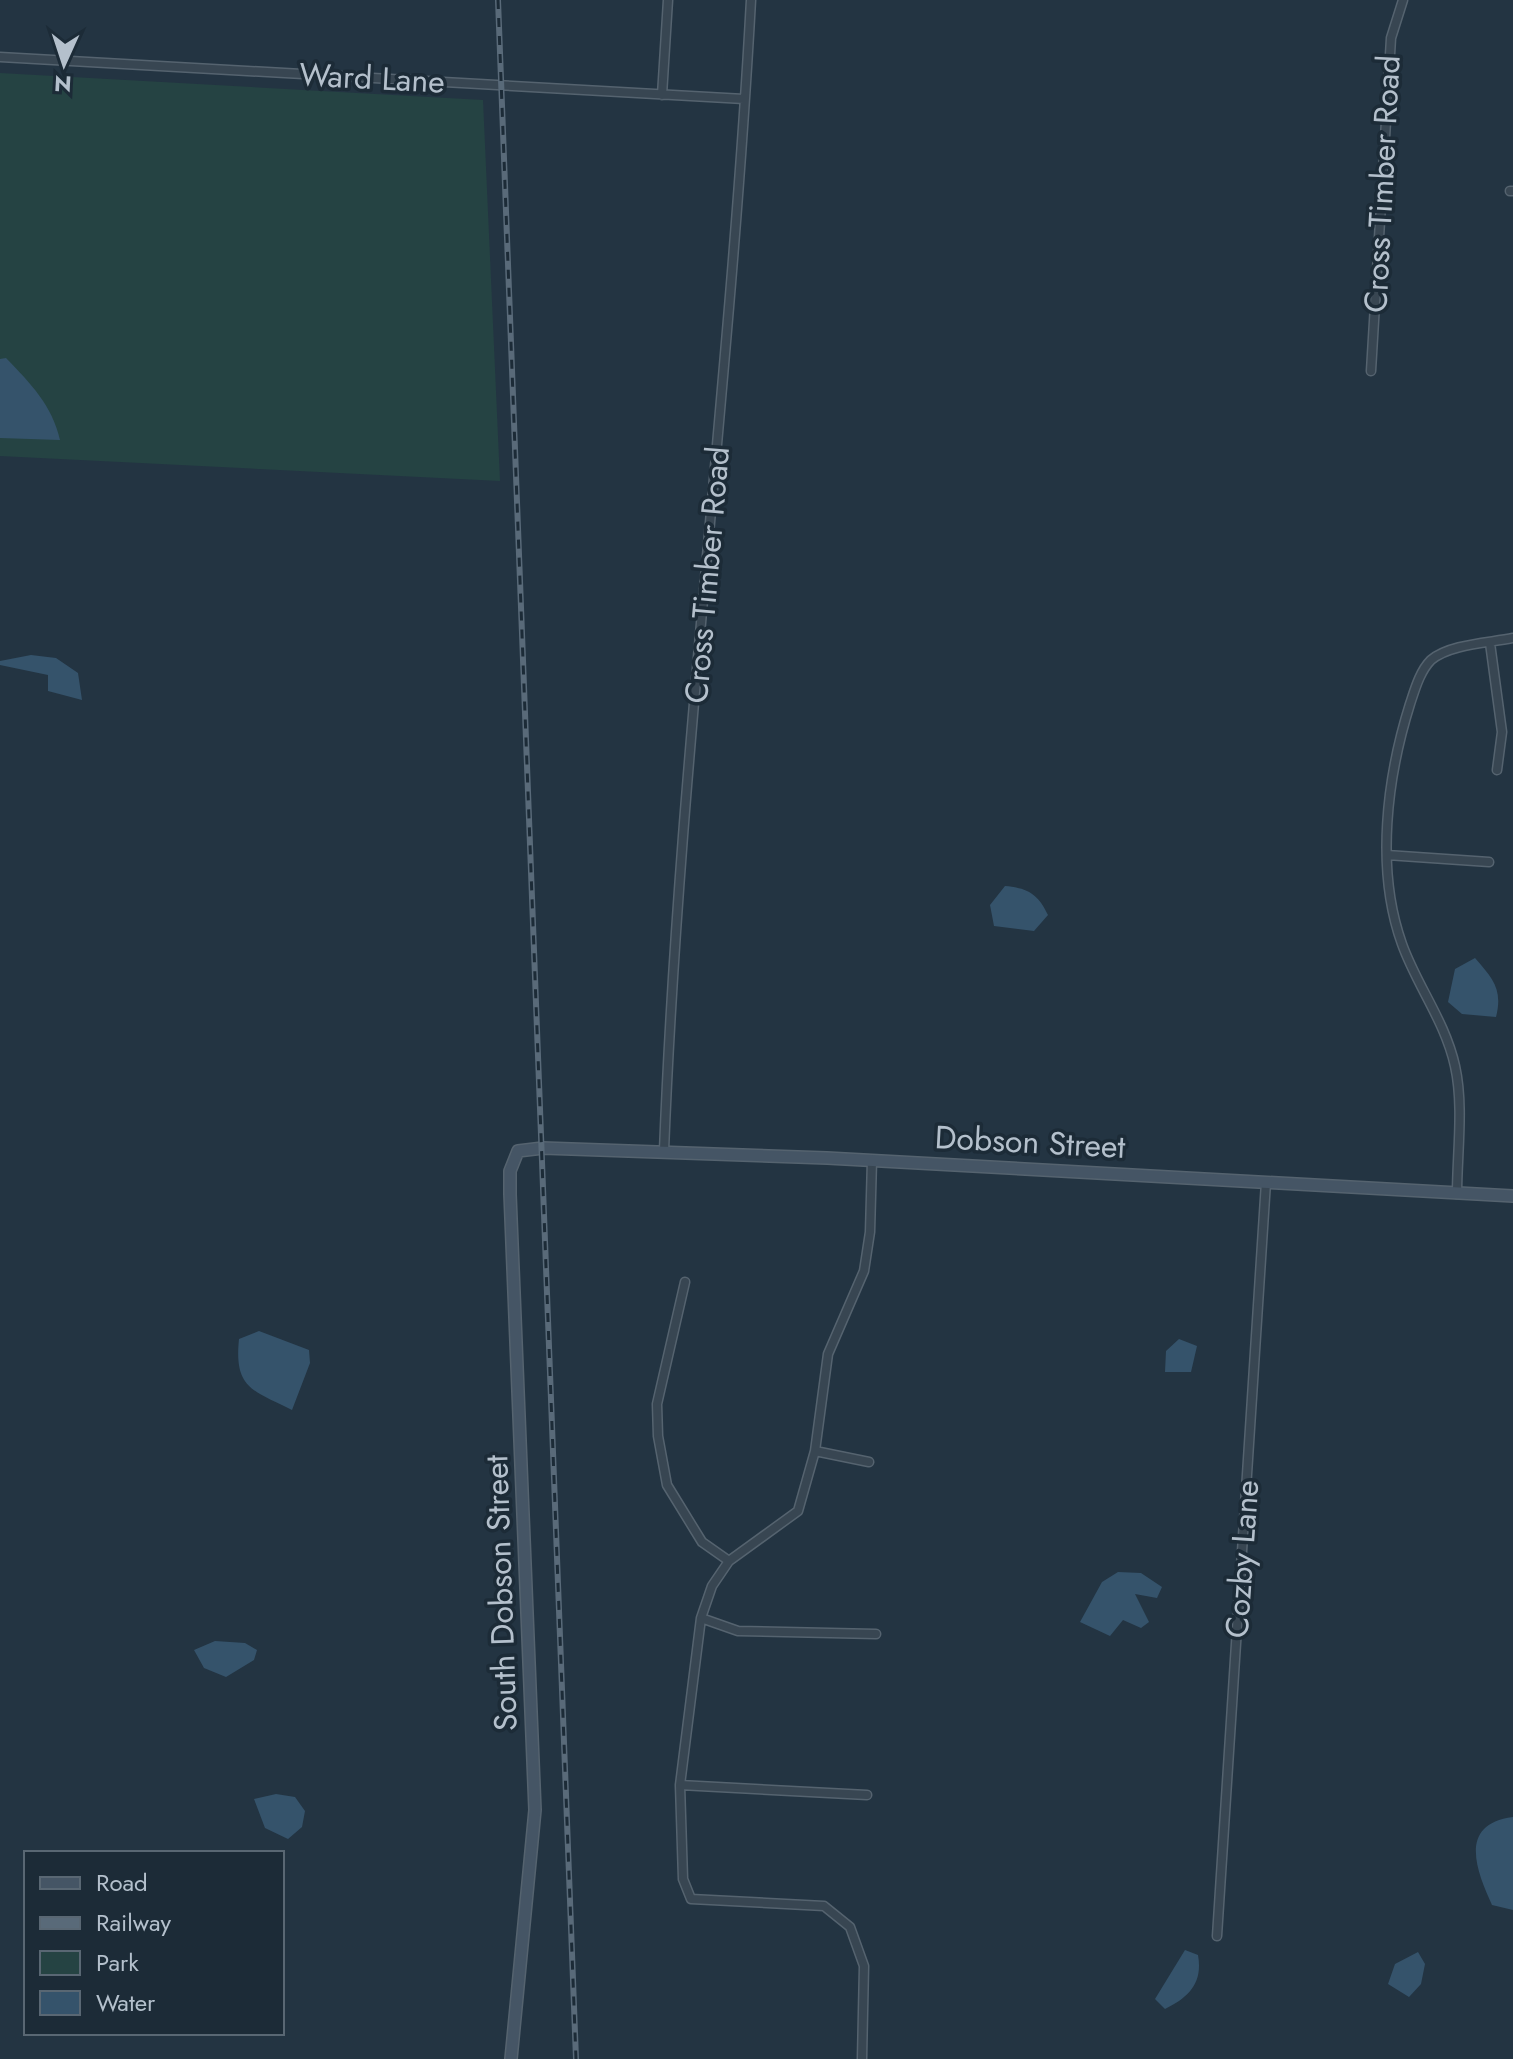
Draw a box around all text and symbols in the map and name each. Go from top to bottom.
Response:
north arrow [24,24,104,104]
street label: Ward Lane [298,51,446,105]
street label: Cross Timber Road [1352,54,1412,314]
text: N [53,68,73,100]
street label: Cross Timber Road [673,445,741,705]
street label: Dobson Street [934,1114,1127,1170]
street label: South Dobson Street [473,1454,529,1732]
street label: Cozby Lane [1214,1479,1270,1639]
legend [24,1851,284,2035]
text: Road [96,1865,148,1900]
text: Railway [96,1905,171,1940]
text: Park [96,1945,139,1980]
text: Water [96,1985,156,2020]

